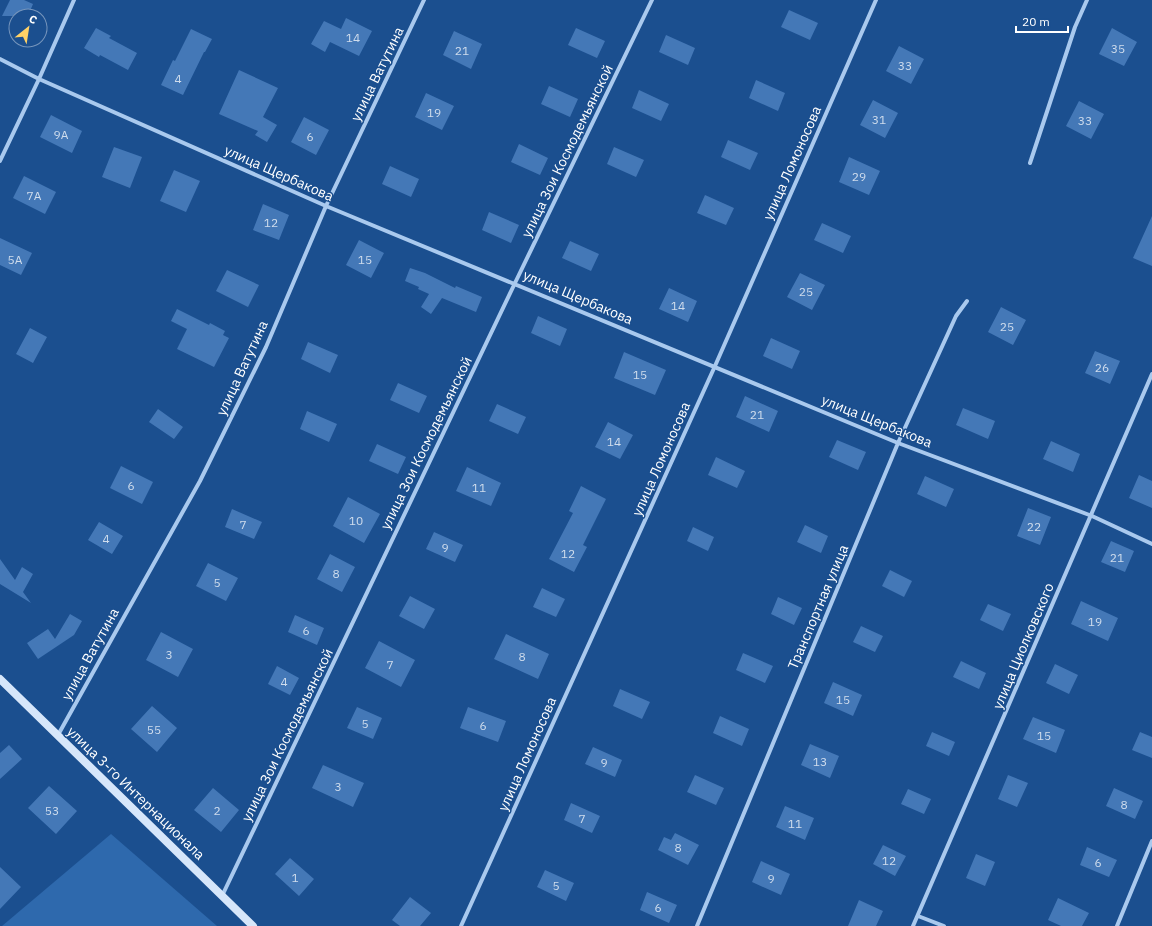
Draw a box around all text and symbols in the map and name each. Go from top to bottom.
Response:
north arrow [8,8,48,48]
scale bar [1016,8,1068,34]
text: С [26,11,40,27]
text: 20 m [1022,14,1050,29]
street label: улица Ватутина [346,23,408,124]
house number: 14 [346,30,360,45]
house number: 35 [1111,41,1125,56]
house number: 21 [455,43,469,58]
house number: 33 [898,58,912,73]
street label: улица Зои Космодемьянской [517,61,617,241]
house number: 4 [174,71,182,86]
street label: улица Ломоносова [759,103,825,223]
house number: 19 [427,105,441,120]
house number: 31 [872,112,886,127]
house number: 33 [1078,113,1092,128]
house number: 9А [54,127,69,142]
house number: 6 [306,129,314,144]
street label: улица Щербакова [222,141,337,205]
house number: 29 [852,169,866,184]
house number: 7А [27,188,42,203]
house number: 12 [264,215,278,230]
house number: 5А [8,252,23,267]
house number: 15 [358,252,372,267]
street label: улица Щербакова [520,266,636,328]
house number: 25 [799,284,813,299]
house number: 14 [671,298,685,313]
street label: улица Ватутина [212,317,272,418]
house number: 25 [1000,319,1014,334]
street label: улица Зои Космодемьянской [376,353,476,533]
house number: 26 [1095,360,1109,375]
house number: 15 [633,367,647,382]
street label: улица Щербакова [819,391,935,452]
street label: улица Ломоносова [628,399,694,519]
house number: 21 [750,407,764,422]
house number: 14 [607,434,621,449]
house number: 6 [127,478,135,493]
house number: 11 [472,480,486,495]
house number: 10 [349,513,363,528]
house number: 7 [239,517,247,532]
house number: 22 [1027,519,1041,534]
house number: 4 [102,531,110,546]
house number: 9 [441,540,449,555]
street label: Транспортная улица [784,541,853,672]
house number: 12 [561,546,575,561]
house number: 21 [1110,550,1124,565]
house number: 8 [332,566,340,581]
house number: 5 [213,575,221,590]
street label: улица Циолковского [988,580,1058,712]
street label: улица Ватутина [57,604,123,703]
house number: 19 [1088,614,1102,629]
house number: 6 [302,623,310,638]
street label: улица Зои Космодемьянской [237,645,337,825]
house number: 3 [165,647,173,662]
house number: 8 [518,649,526,664]
house number: 7 [386,657,394,672]
house number: 4 [280,674,288,689]
house number: 15 [836,692,850,707]
street label: улица Ломоносова [494,694,560,814]
house number: 5 [361,716,369,731]
house number: 6 [479,718,487,733]
street label: улица 3-го Интернационала [63,722,209,864]
house number: 55 [147,722,161,737]
house number: 15 [1037,728,1051,743]
house number: 13 [813,754,827,769]
house number: 9 [600,755,608,770]
house number: 3 [334,779,342,794]
house number: 8 [1120,797,1128,812]
house number: 53 [45,803,59,818]
house number: 2 [213,803,221,818]
house number: 7 [578,811,586,826]
house number: 11 [788,816,802,831]
house number: 8 [674,840,682,855]
house number: 12 [882,853,896,868]
house number: 6 [1094,855,1102,870]
house number: 1 [291,870,299,885]
house number: 9 [767,871,775,886]
house number: 5 [552,878,560,893]
house number: 6 [654,900,662,915]

